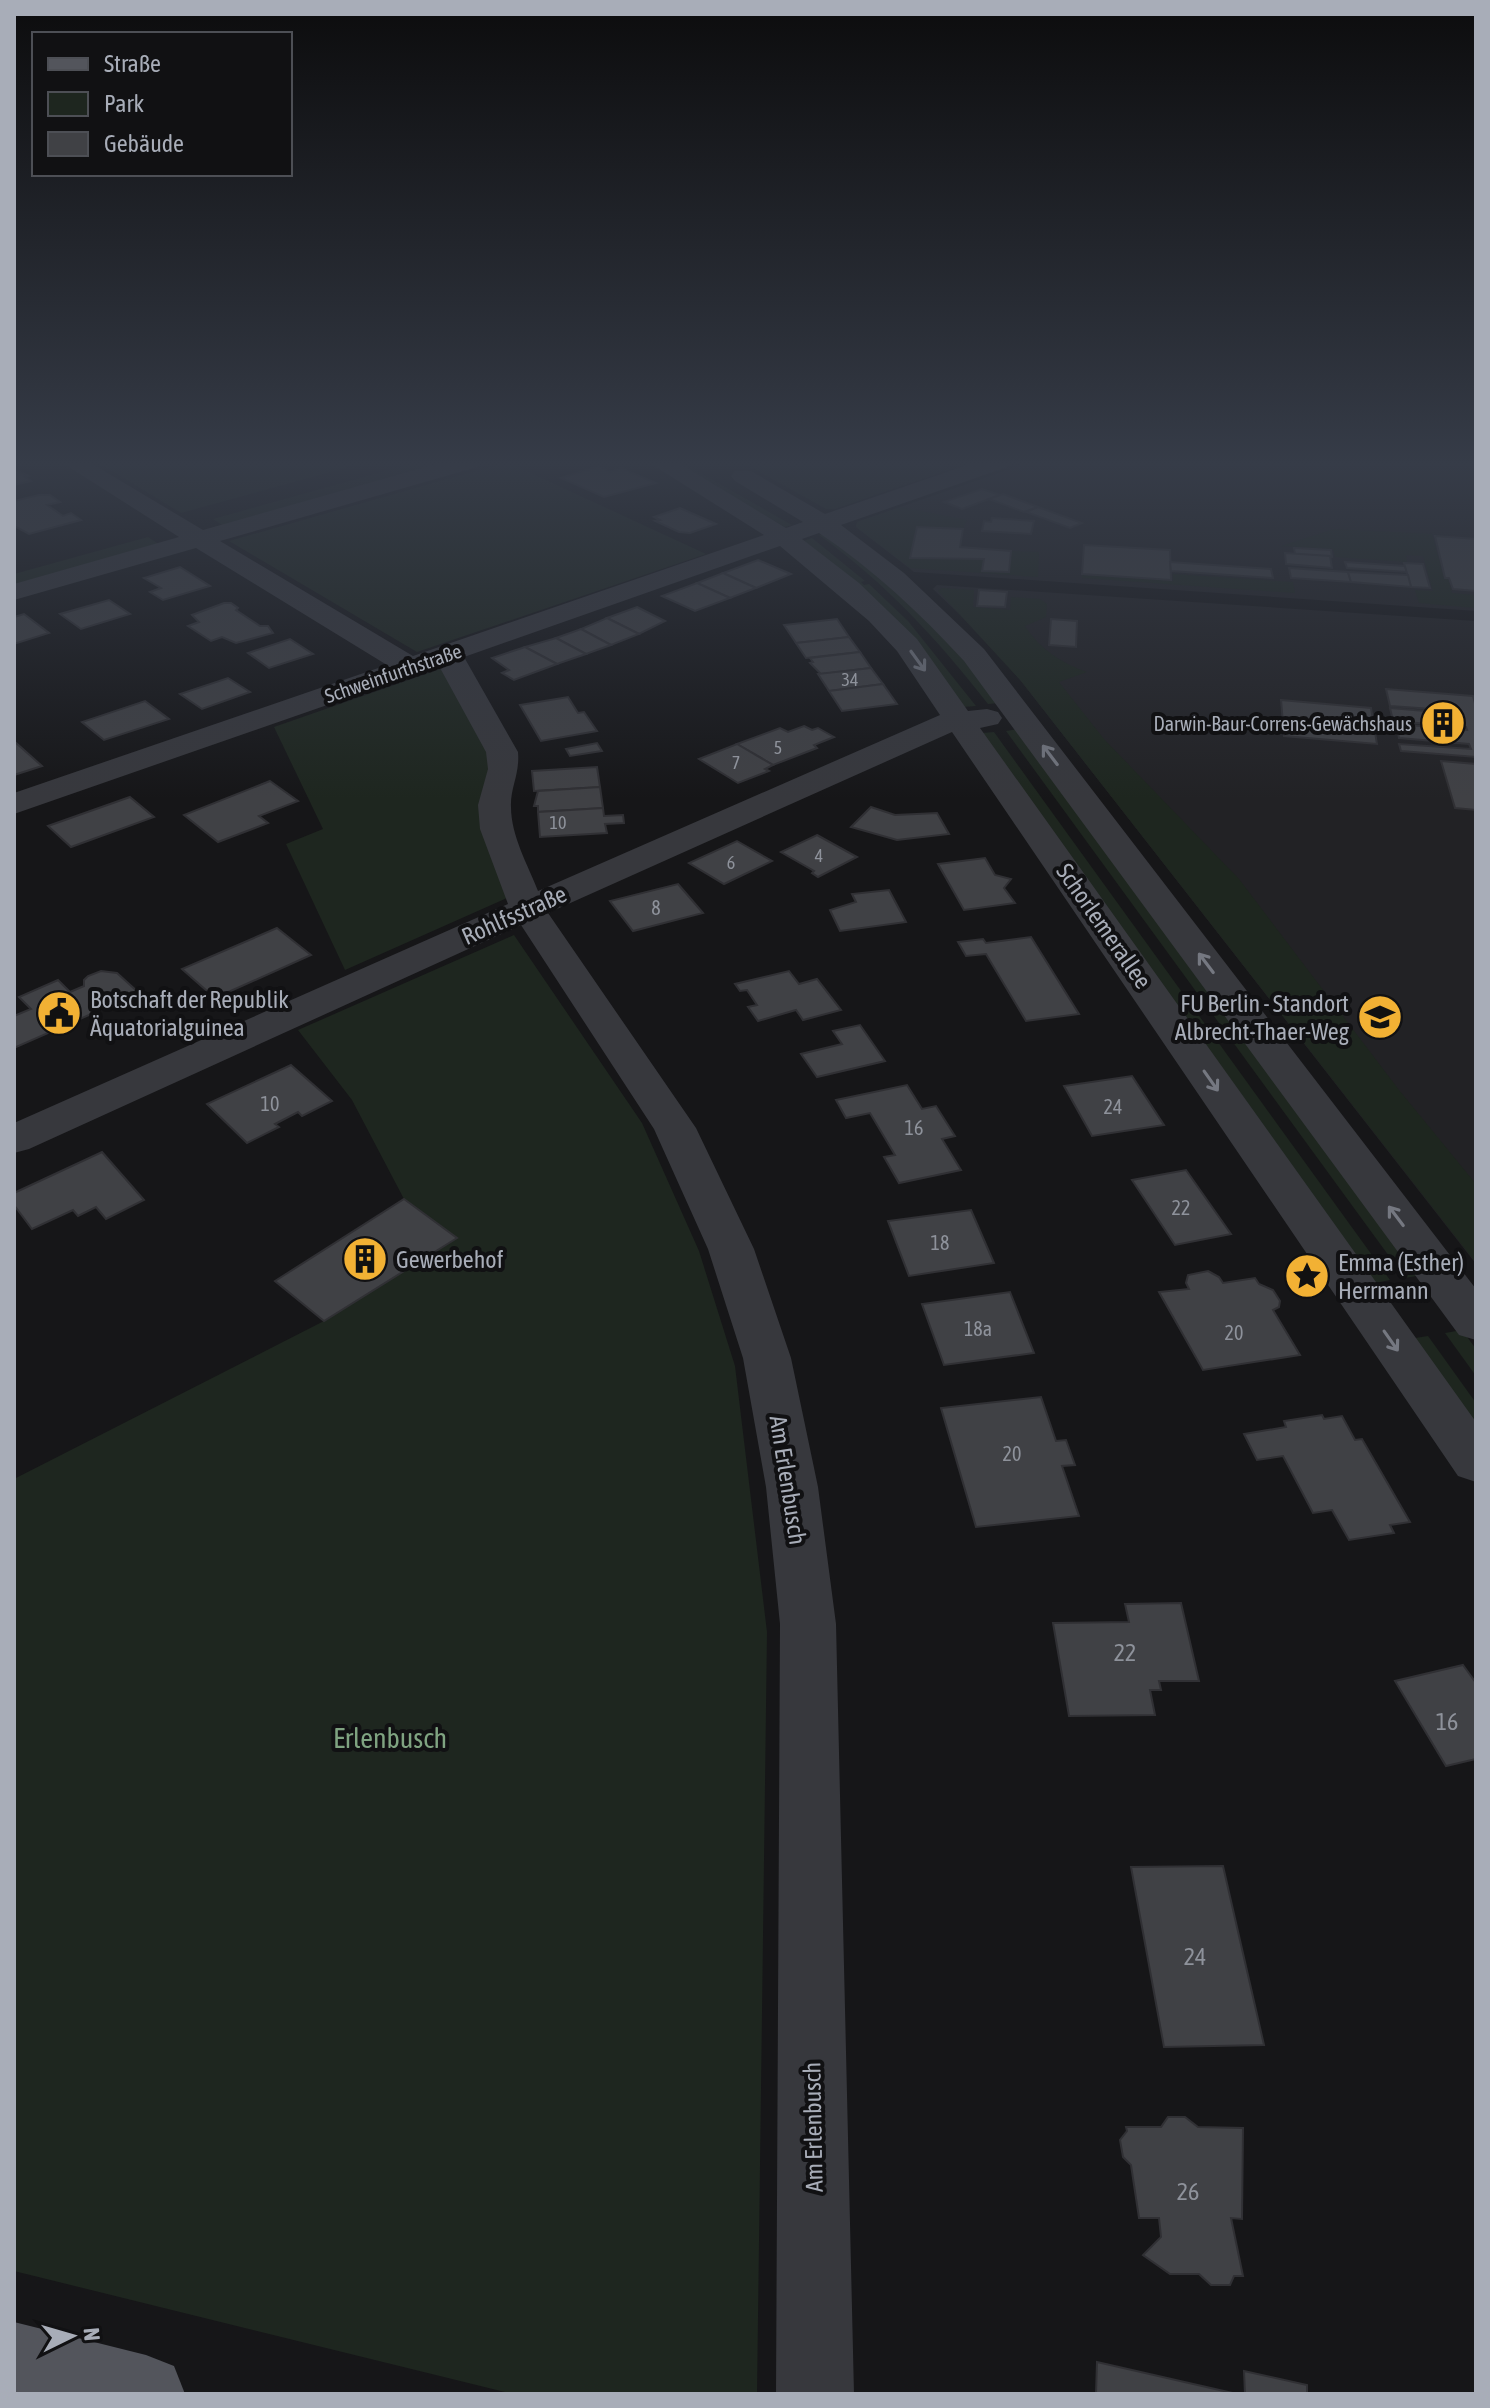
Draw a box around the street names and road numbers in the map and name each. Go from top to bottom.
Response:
street label: Schweinfurthstraße [322,639,464,707]
street label: Schorlemerallee [1051,858,1157,994]
street label: Rohlfsstraße [457,880,571,950]
street label: Am Erlenbusch [764,1414,812,1546]
street label: Am Erlenbusch [798,2062,828,2192]

